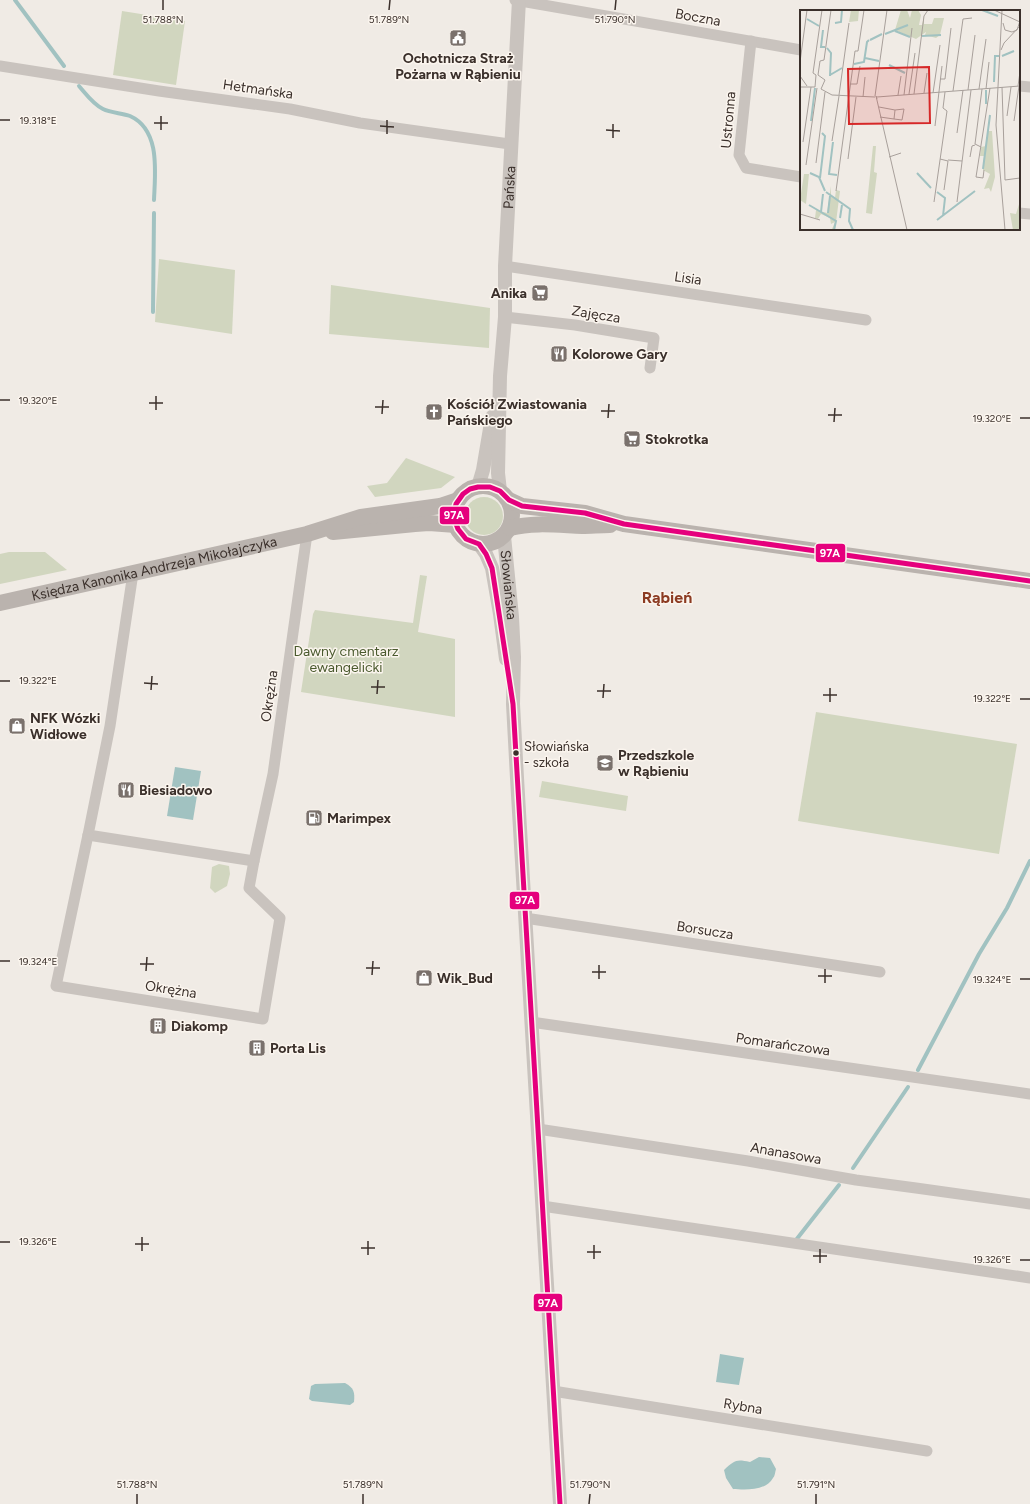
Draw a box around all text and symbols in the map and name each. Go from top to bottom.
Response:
street label: Boczna [674,5,722,30]
inset map [800,10,1020,230]
text: 51.788°N [142,13,184,26]
text: 51.789°N [369,13,409,26]
text: 51.790°N [595,13,635,26]
public building icon: Ochotnicza Straż Pożarna w Rąbieniu [448,28,468,48]
place label: Ochotnicza Straż Pożarna w Rąbieniu [395,50,521,83]
street label: Hetmańska [222,76,294,103]
street label: Ustronna [718,91,739,149]
text: 19.318°E [19,114,57,127]
street label: Pańska [500,165,519,210]
street label: Lisia [673,268,703,289]
supermarket icon: Anika [530,283,550,303]
place label: Anika [491,285,527,302]
street label: Zajęcza [570,302,622,327]
restaurant icon: Kolorowe Gary [549,344,569,364]
place label: Kolorowe Gary [572,346,668,363]
text: 19.320°E [19,394,58,407]
place label: Kościół Zwiastowania Pańskiego [447,396,587,429]
church icon: Kościół Zwiastowania Pańskiego [424,402,444,422]
text: 19.320°E [973,412,1012,425]
supermarket icon: Stokrotka [622,429,642,449]
place label: Stokrotka [645,431,708,448]
line badge: 97A [439,506,470,525]
text: 97A [444,509,464,522]
street label: Księdza Kanonika Andrzeja Mikołajczyka [30,533,279,605]
line badge: 97A [815,543,846,563]
text: 97A [820,547,840,560]
street label: Słowiańska [496,549,520,620]
district label: Rąbień [642,588,692,607]
park label: Dawny cmentarz ewangelicki [293,643,399,676]
street label: Okrężna [257,669,282,723]
text: 19.322°E [19,674,57,687]
text: 19.322°E [973,692,1011,705]
place label: NFK Wózki Widłowe [30,710,100,743]
shop icon: NFK Wózki Widłowe [7,716,27,736]
place label: Słowiańska - szkoła [524,739,589,770]
place label: Przedszkole w Rąbieniu [618,747,694,780]
marker: Słowiańska - szkoła [511,748,521,758]
school or university icon: Przedszkole w Rąbieniu [595,753,615,773]
restaurant icon: Biesiadowo [116,780,136,800]
place label: Biesiadowo [139,782,212,799]
fuel station icon: Marimpex [304,808,324,828]
place label: Marimpex [327,810,392,827]
line badge: 97A [509,891,540,910]
text: 97A [515,894,535,907]
street label: Borsucza [675,918,735,943]
text: 19.324°E [19,955,57,968]
shop icon: Wik_Bud [414,968,434,988]
place label: Wik_Bud [437,970,493,987]
text: 19.324°E [973,973,1011,986]
street label: Okrężna [144,977,198,1002]
building icon: Diakomp [148,1016,168,1036]
place label: Diakomp [171,1018,228,1035]
street label: Pomarańczowa [735,1029,831,1060]
building icon: Porta Lis [247,1038,267,1058]
place label: Porta Lis [270,1040,326,1057]
street label: Ananasowa [749,1139,823,1168]
text: 19.326°E [19,1235,57,1248]
text: 19.326°E [973,1253,1011,1266]
line badge: 97A [533,1293,563,1312]
text: 97A [538,1297,558,1310]
street label: Rybna [722,1395,764,1418]
text: 51.788°N [116,1478,158,1491]
text: 51.789°N [343,1478,383,1491]
text: 51.790°N [570,1478,610,1491]
text: 51.791°N [797,1478,835,1491]

